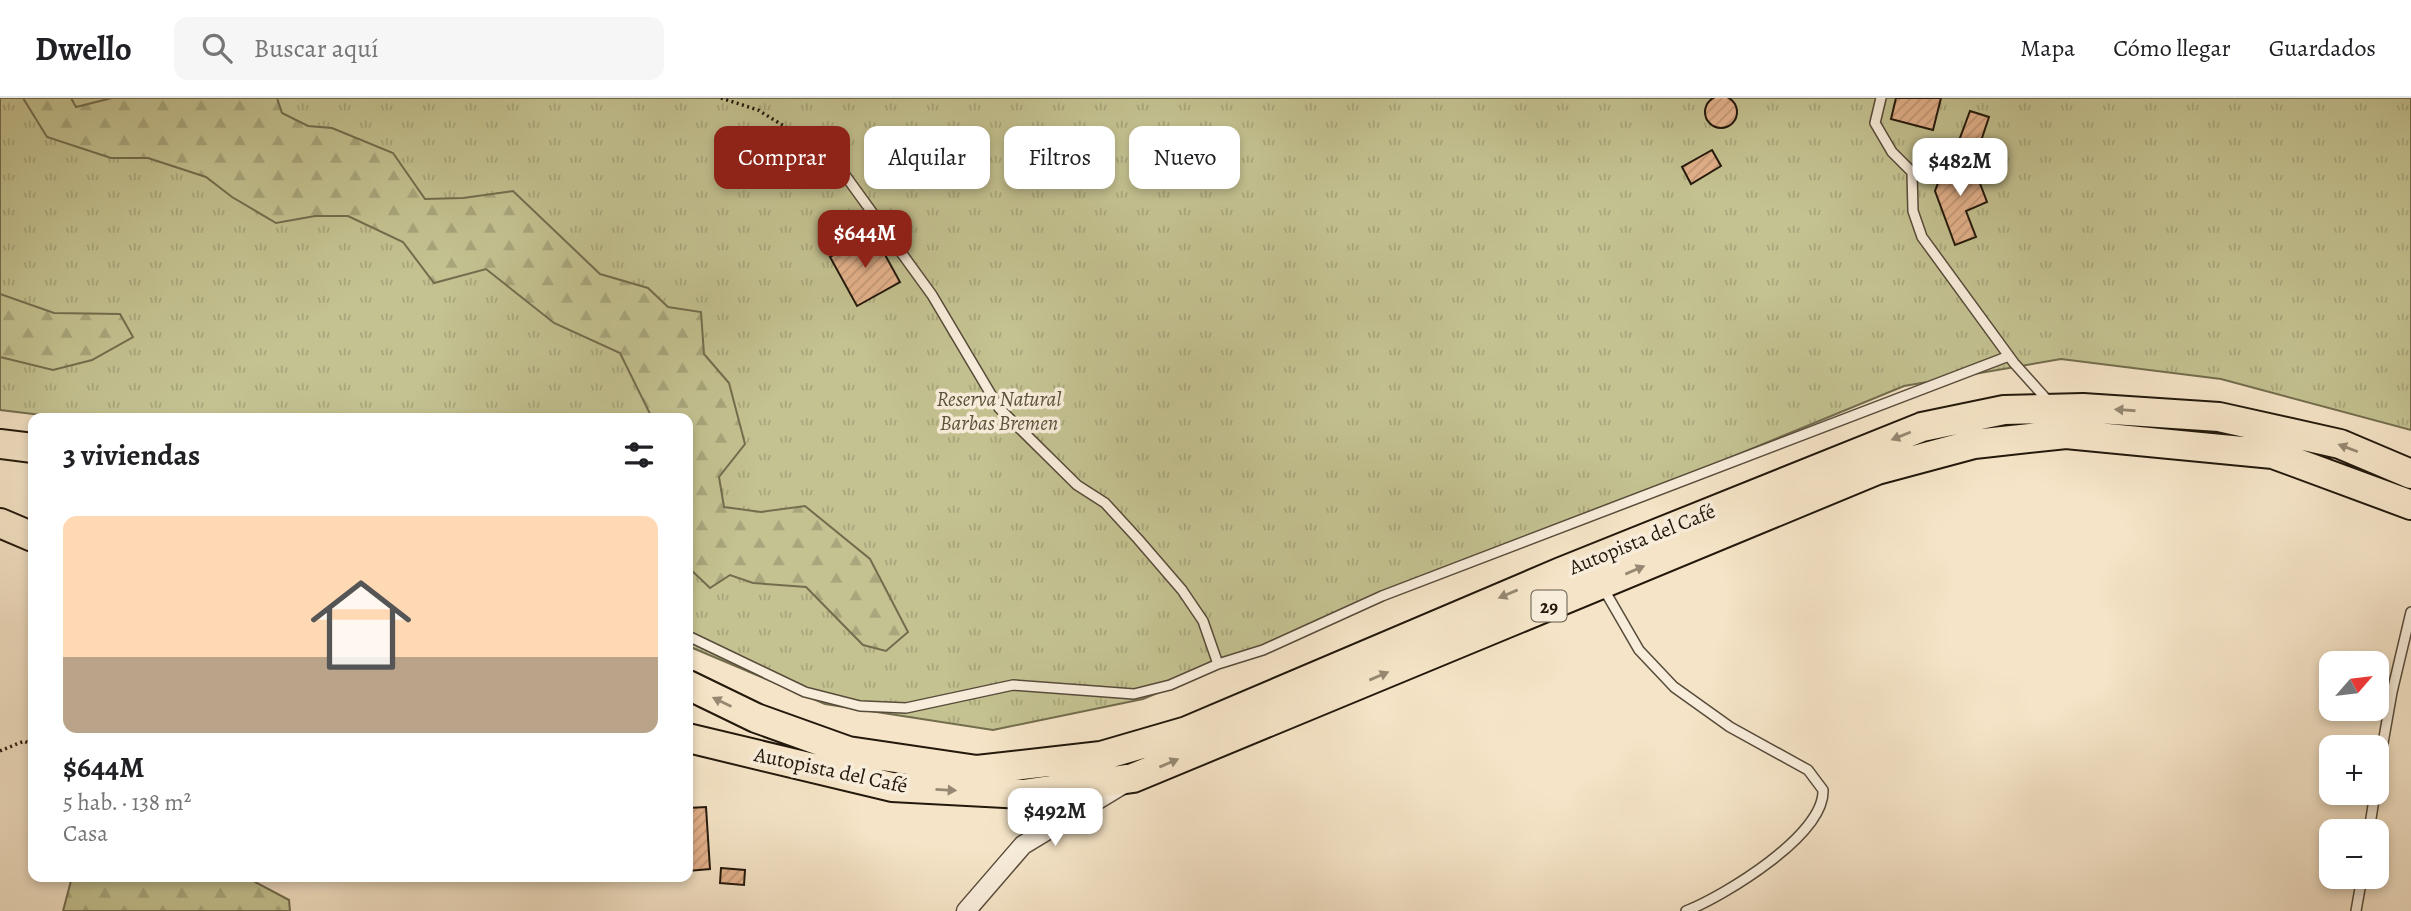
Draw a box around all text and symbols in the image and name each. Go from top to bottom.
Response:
search box [174,17,664,80]
text: Dwello [35,26,132,71]
icon: search [198,29,236,67]
text: Buscar aquí [254,31,379,66]
text: Mapa [2020,32,2075,64]
text: Cómo llegar [2113,32,2231,64]
text: Guardados [2269,32,2376,64]
chip: Comprar [714,126,850,189]
chip: Alquilar [864,126,990,189]
chip: Filtros [1004,126,1115,189]
chip: Nuevo [1129,126,1240,189]
pin: $482M [1911,139,2009,198]
text: $482M [1928,145,1992,176]
pin: $644M [816,211,914,270]
text: $644M [834,217,896,248]
park label: Reserva Natural Barbas Bremen [936,385,1062,437]
one-way arrow [2113,405,2135,416]
one-way arrow [1890,430,1911,441]
text: 3 viviendas [63,435,200,475]
icon: filters [620,436,658,474]
one-way arrow [2337,442,2358,453]
street label: Autopista del Café [1564,497,1719,582]
icon: home [298,562,424,688]
one-way arrow [1624,565,1645,576]
one-way arrow [1497,589,1518,600]
road number: 29 [1532,590,1566,622]
north arrow [2319,651,2389,721]
map controls [2319,651,2389,889]
one-way arrow [1369,671,1390,682]
one-way arrow [712,696,732,707]
button: + [2319,735,2389,805]
street label: Autopista del Café [751,740,910,800]
text: $644M [63,747,144,787]
one-way arrow [1159,758,1180,769]
one-way arrow [935,785,957,796]
text: 5 hab. · 138 m² [63,787,191,818]
pin: $492M [1006,788,1104,848]
text: $492M [1024,795,1086,826]
text: Casa [63,818,108,849]
button: − [2319,819,2389,889]

